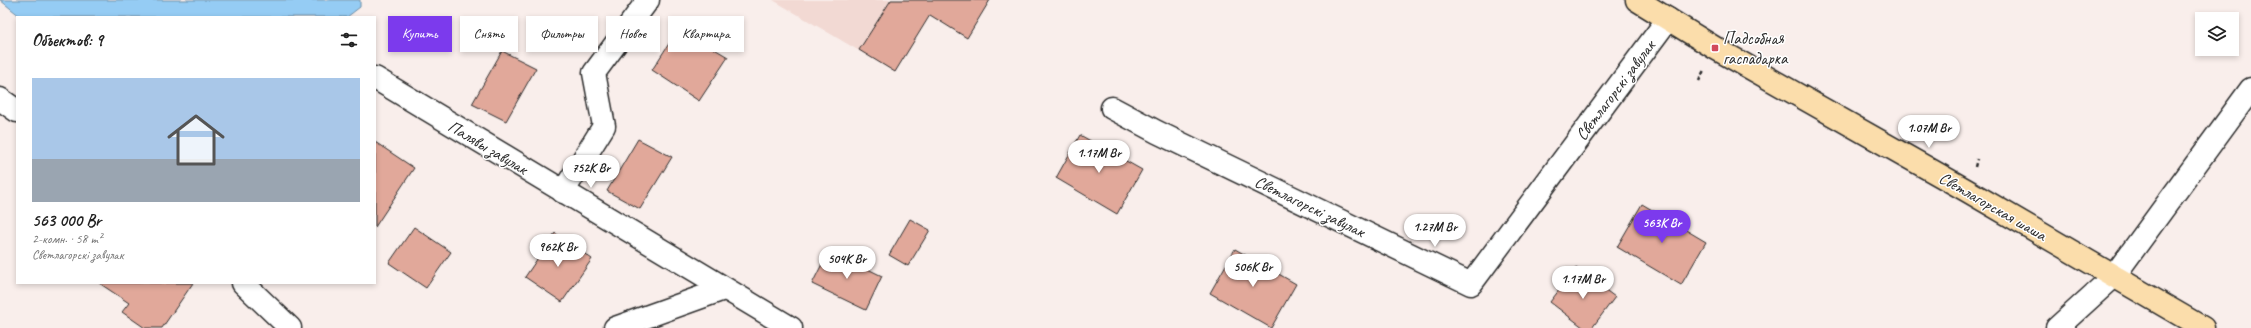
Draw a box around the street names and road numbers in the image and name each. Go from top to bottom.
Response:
street label: Светлагорскі завулак [1571,35,1662,145]
street label: Палявы завулак [444,116,533,181]
street label: Светлагорская шаша [1935,167,2052,246]
street label: Светлагорскі завулак [1251,171,1370,244]

